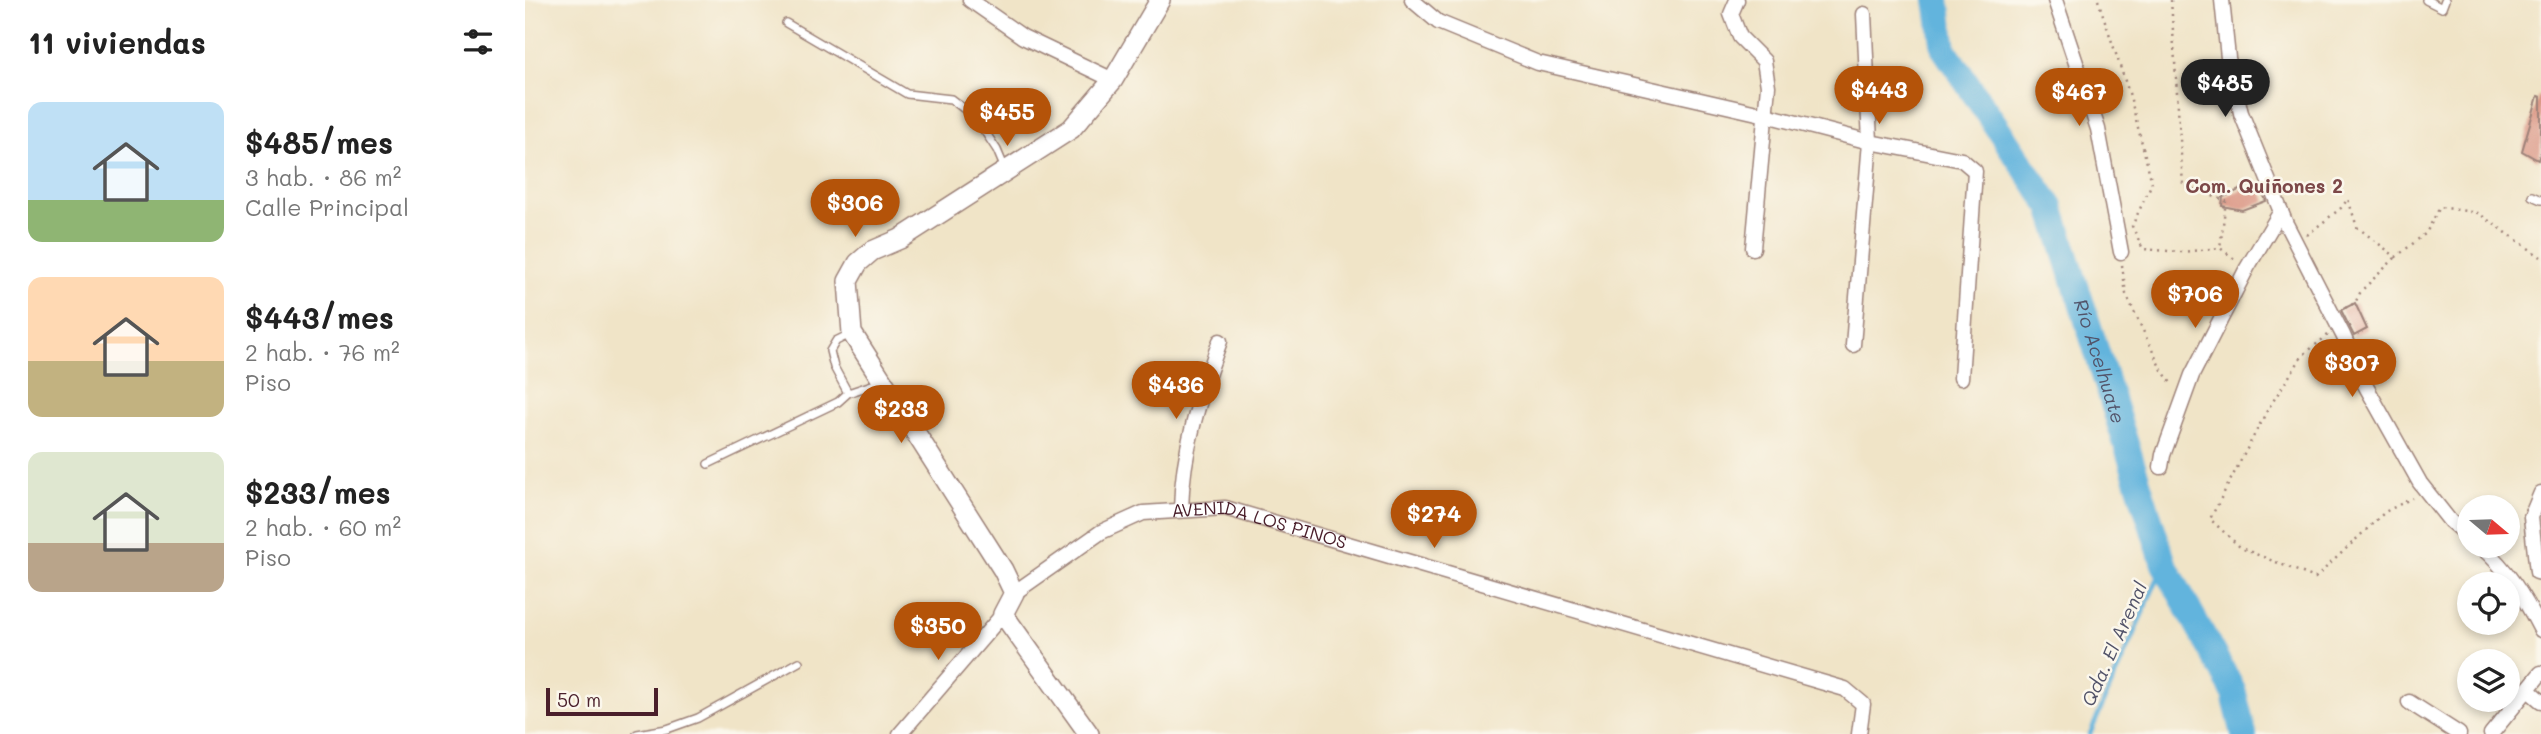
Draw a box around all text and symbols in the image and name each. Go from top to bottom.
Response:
text: 11 viviendas [28,22,206,62]
icon: filters [459,23,497,61]
pin: $485 [2184,60,2266,119]
pin: $443 [1838,66,1920,126]
text: $485 [2197,67,2253,97]
pin: $467 [2038,68,2120,128]
text: $443 [1850,74,1908,104]
text: $467 [2051,76,2107,106]
pin: $455 [966,88,1048,148]
text: $455 [979,96,1035,126]
text: $485/mes [245,122,393,162]
icon: home [84,130,168,214]
text: 3 hab. · 86 m² [245,162,402,192]
district label: Com. Quiñones 2 [2185,173,2343,198]
pin: $306 [814,180,896,239]
text: $306 [827,187,883,217]
text: Calle Principal [245,192,409,222]
pin: $706 [2154,270,2236,330]
text: $706 [2167,278,2223,308]
water label: Río Acelhuate [2069,295,2132,427]
text: $443/mes [245,297,394,337]
icon: home [84,305,168,389]
text: 2 hab. · 76 m² [245,337,400,367]
pin: $307 [2311,340,2393,399]
text: $307 [2324,347,2380,377]
pin: $436 [1135,362,1217,421]
text: Piso [245,367,291,397]
text: $436 [1148,369,1204,399]
pin: $233 [860,386,942,445]
text: $233 [874,393,928,423]
text: $233/mes [245,472,391,512]
icon: home [84,480,168,564]
pin: $274 [1393,490,1475,550]
street label: AVENIDA LOS PINOS [1171,495,1350,554]
north arrow [2457,495,2520,558]
map controls [2457,495,2520,712]
text: $274 [1407,498,1461,528]
text: 2 hab. · 60 m² [245,512,401,542]
text: Piso [245,542,291,572]
button: locate [2457,572,2520,635]
water label: Qda. El Arenal [2075,577,2152,710]
pin: $350 [897,602,979,662]
text: $350 [910,610,966,640]
button: layers [2457,649,2520,712]
scale bar [546,685,658,717]
text: 50 m [557,687,601,712]

